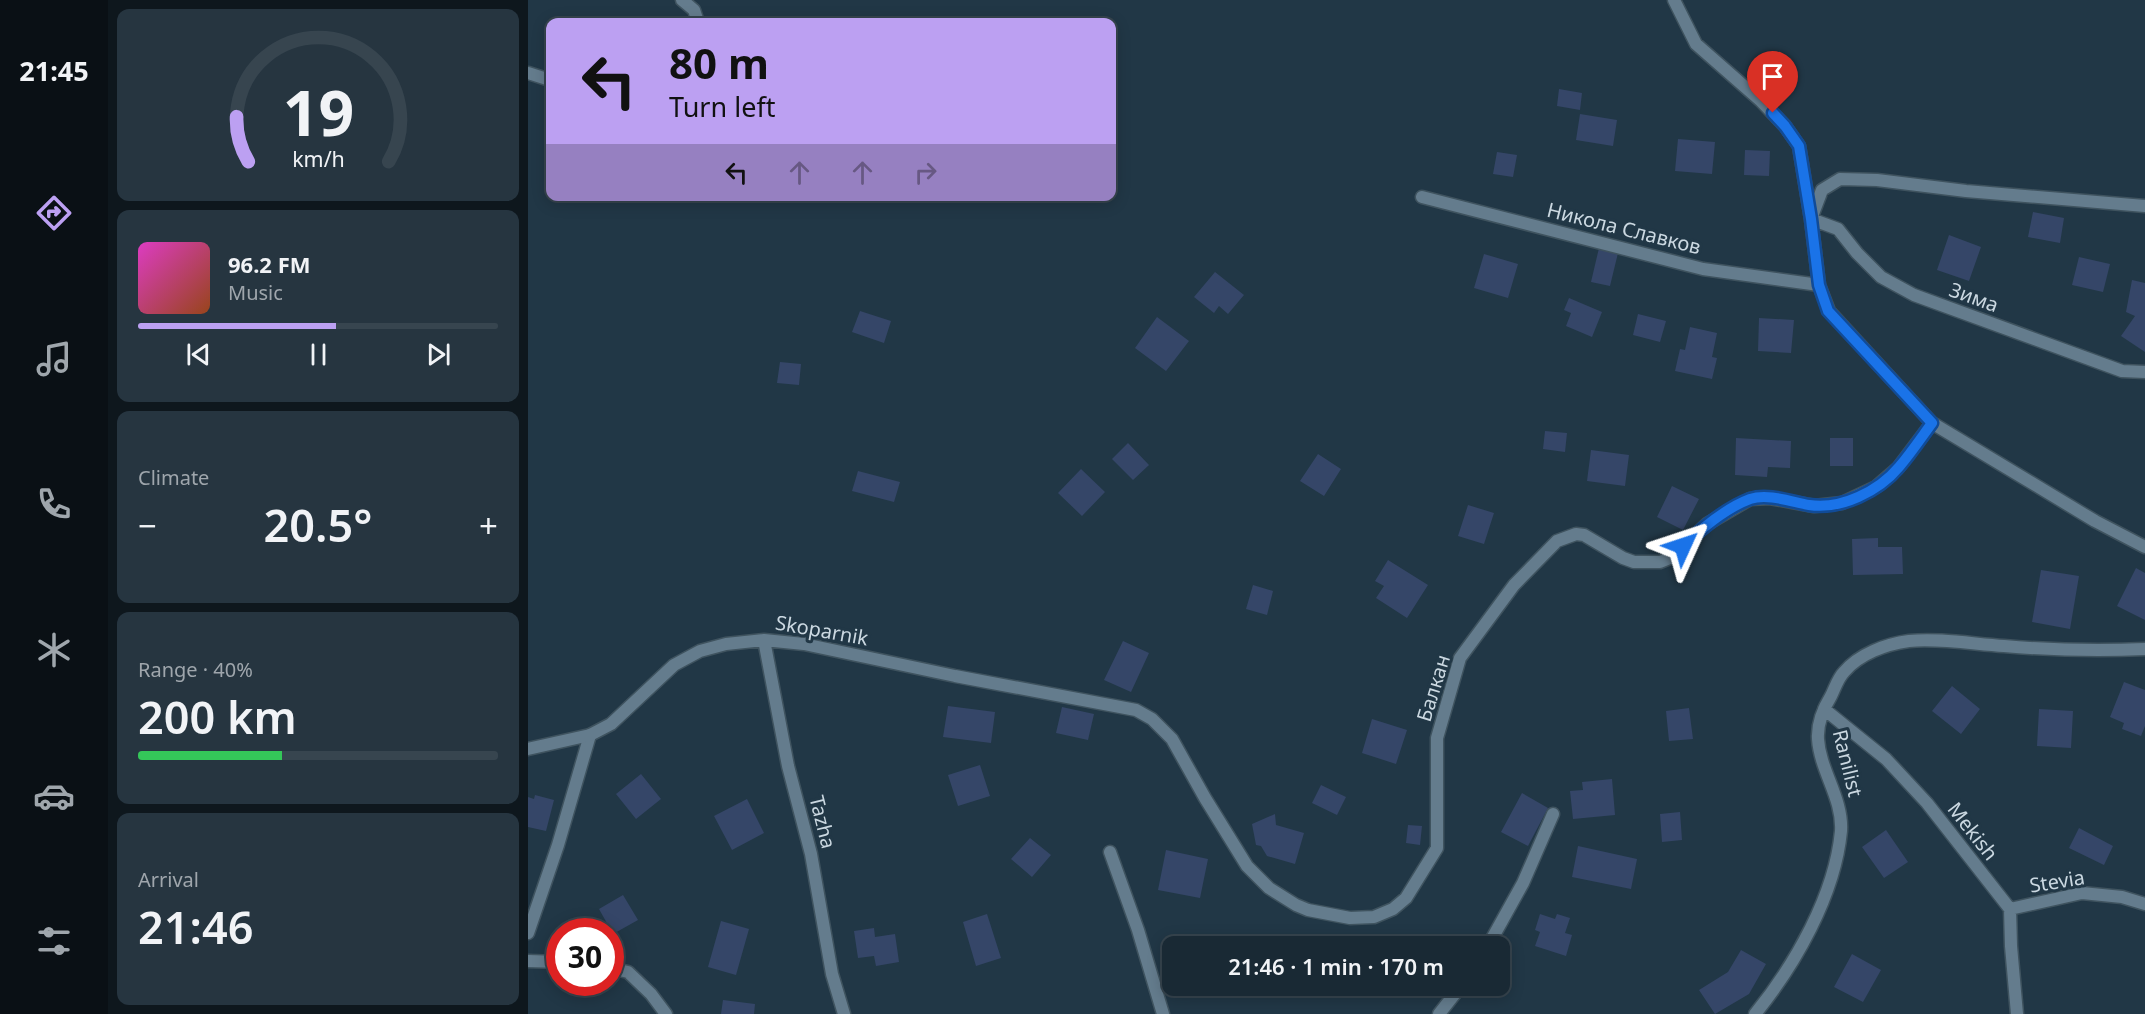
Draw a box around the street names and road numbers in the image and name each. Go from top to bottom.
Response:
street label: Никола Славков [1544,196,1704,260]
street label: Зима [1946,276,2002,318]
street label: Skoparnik [773,609,871,651]
street label: Балкан [1410,651,1456,725]
street label: Ranilist [1827,727,1869,799]
street label: Tazha [803,793,843,851]
street label: Mekish [1942,796,2004,866]
street label: Stevia [2027,863,2087,899]

